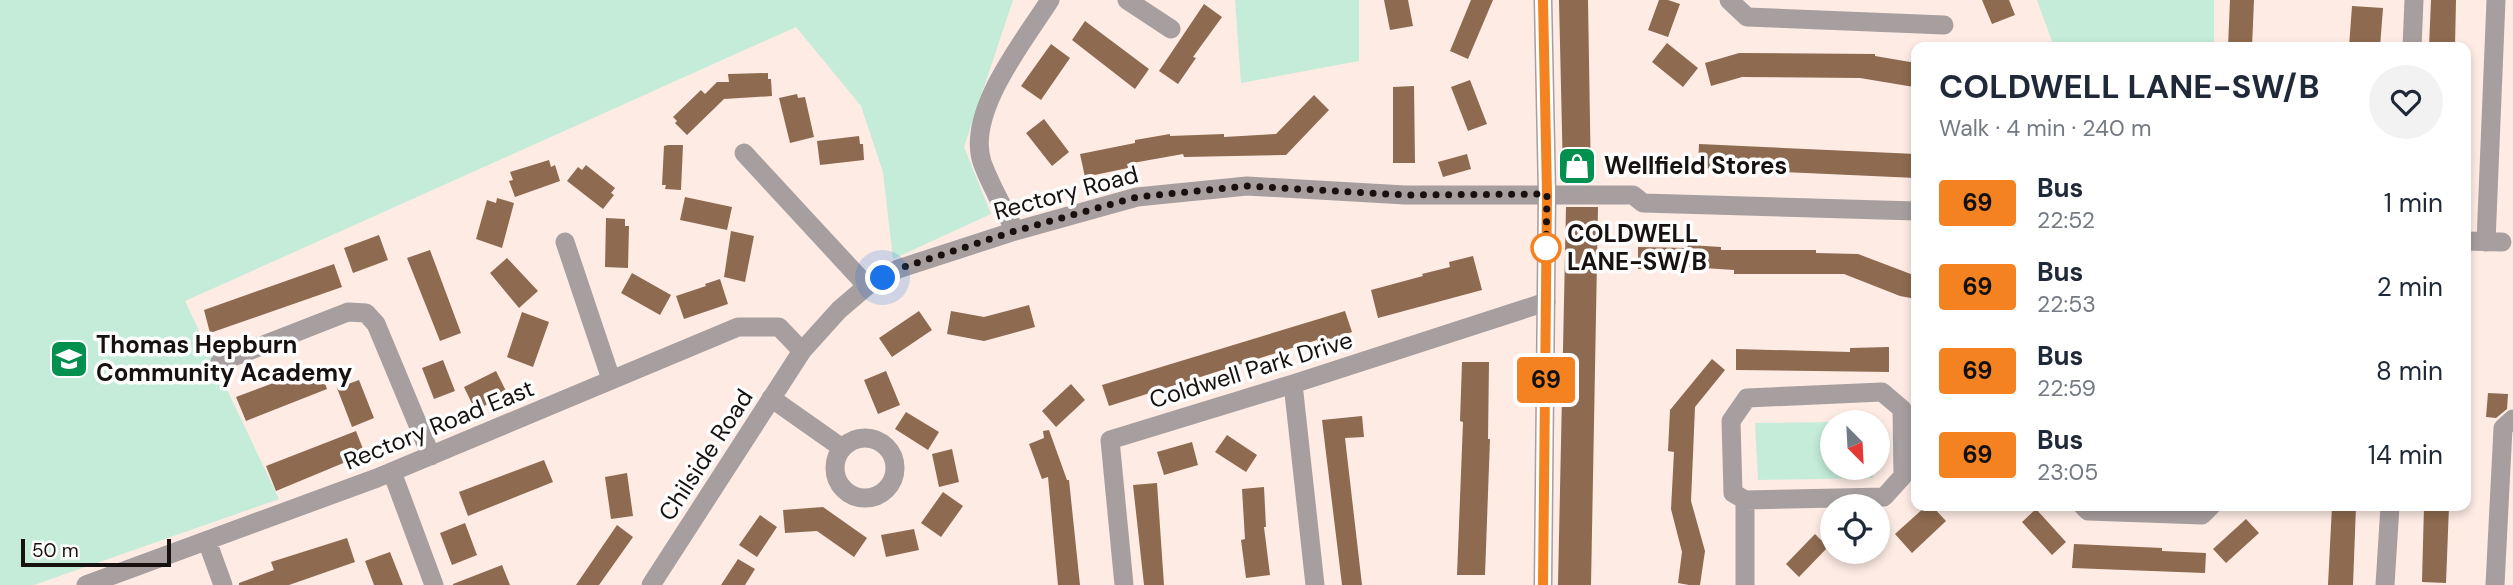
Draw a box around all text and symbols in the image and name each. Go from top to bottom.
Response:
text: COLDWELL LANE-SW/B [1939,65,2320,108]
button: heart [2369,65,2443,139]
text: Walk · 4 min · 240 m [1939,113,2151,143]
shop icon: Wellfield Stores [1556,145,1598,187]
place label: Wellfield Stores [1604,150,1787,181]
street label: Rectory Road [990,158,1142,227]
text: Bus [2037,171,2083,205]
text: 1 min [2384,186,2443,220]
text: 69 [1963,187,1992,218]
text: 22:52 [2037,205,2095,235]
place label: COLDWELL LANE-SW/B [1567,218,1707,277]
marker: COLDWELL LANE-SW/B [1531,233,1561,263]
text: Bus [2037,255,2083,289]
your location [865,260,900,295]
text: 2 min [2377,270,2443,304]
text: 69 [1963,271,1992,302]
text: 22:53 [2037,289,2096,319]
street label: Coldwell Park Drive [1145,324,1356,415]
place label: Thomas Hepburn Community Academy [96,329,353,388]
school or university icon: Thomas Hepburn Community Academy [48,338,90,380]
text: Bus [2037,339,2083,373]
text: 8 min [2376,354,2443,388]
text: 69 [1963,355,1992,386]
line badge: 69 [1514,357,1578,403]
text: 69 [1531,364,1561,395]
street label: Rectory Road East [339,372,538,477]
text: 22:59 [2037,373,2096,403]
street label: Chilside Road [651,383,760,526]
north arrow [1820,410,1890,480]
map controls [1820,410,1890,564]
text: Bus [2037,423,2083,457]
text: 14 min [2368,438,2443,472]
text: 69 [1963,439,1992,470]
text: 23:05 [2037,457,2098,487]
button: locate [1820,494,1890,564]
scale bar [21,536,172,568]
text: 50 m [32,538,79,563]

